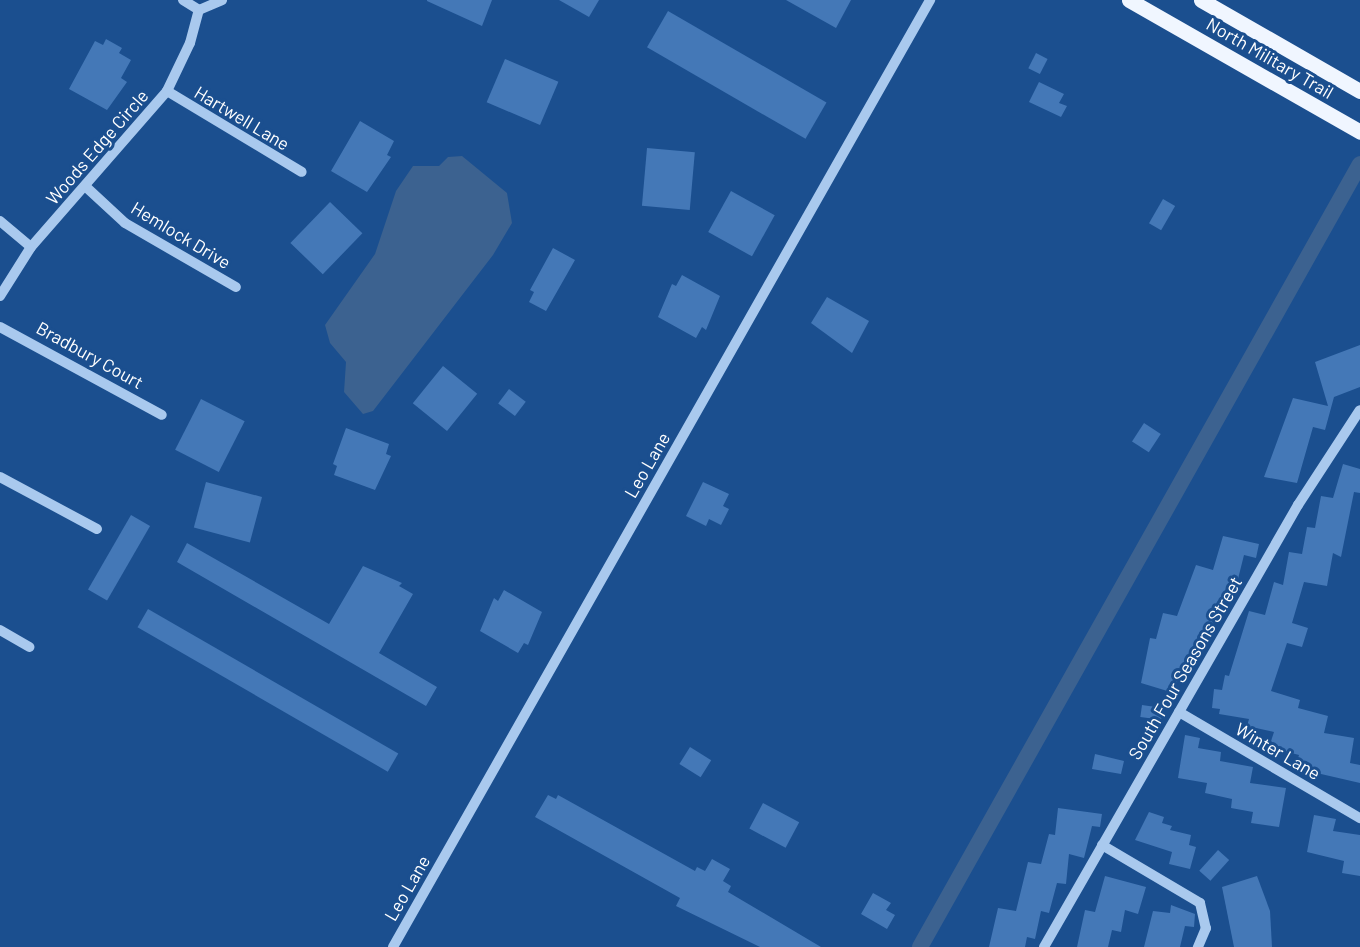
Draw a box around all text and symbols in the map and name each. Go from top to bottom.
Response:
street label: North Military Trail [1203,13,1337,103]
street label: Hartwell Lane [191,81,293,155]
street label: Woods Edge Circle [41,85,153,209]
street label: Hemlock Drive [127,197,235,273]
street label: Bradbury Court [33,317,147,393]
street label: Leo Lane [620,429,674,501]
street label: South Four Seasons Street [1124,573,1246,763]
street label: Winter Lane [1232,718,1324,784]
street label: Leo Lane [380,852,434,924]

